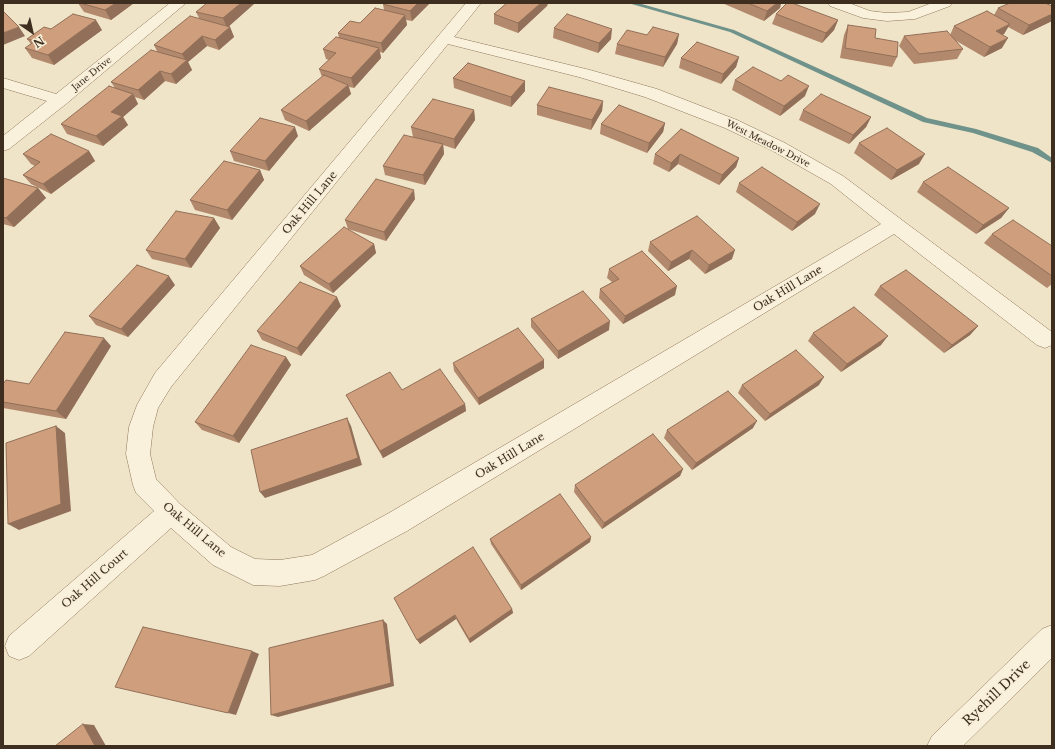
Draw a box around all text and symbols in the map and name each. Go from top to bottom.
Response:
north arrow [12,12,52,52]
text: N [31,33,47,51]
street label: Jane Drive [70,55,114,93]
street label: West Meadow Drive [724,118,812,170]
street label: Oak Hill Lane [280,169,340,237]
street label: Oak Hill Lane [751,263,825,315]
street label: Oak Hill Lane [473,430,547,482]
street label: Oak Hill Lane [160,500,228,560]
street label: Oak Hill Court [59,547,131,611]
street label: Ryehill Drive [960,657,1034,729]

